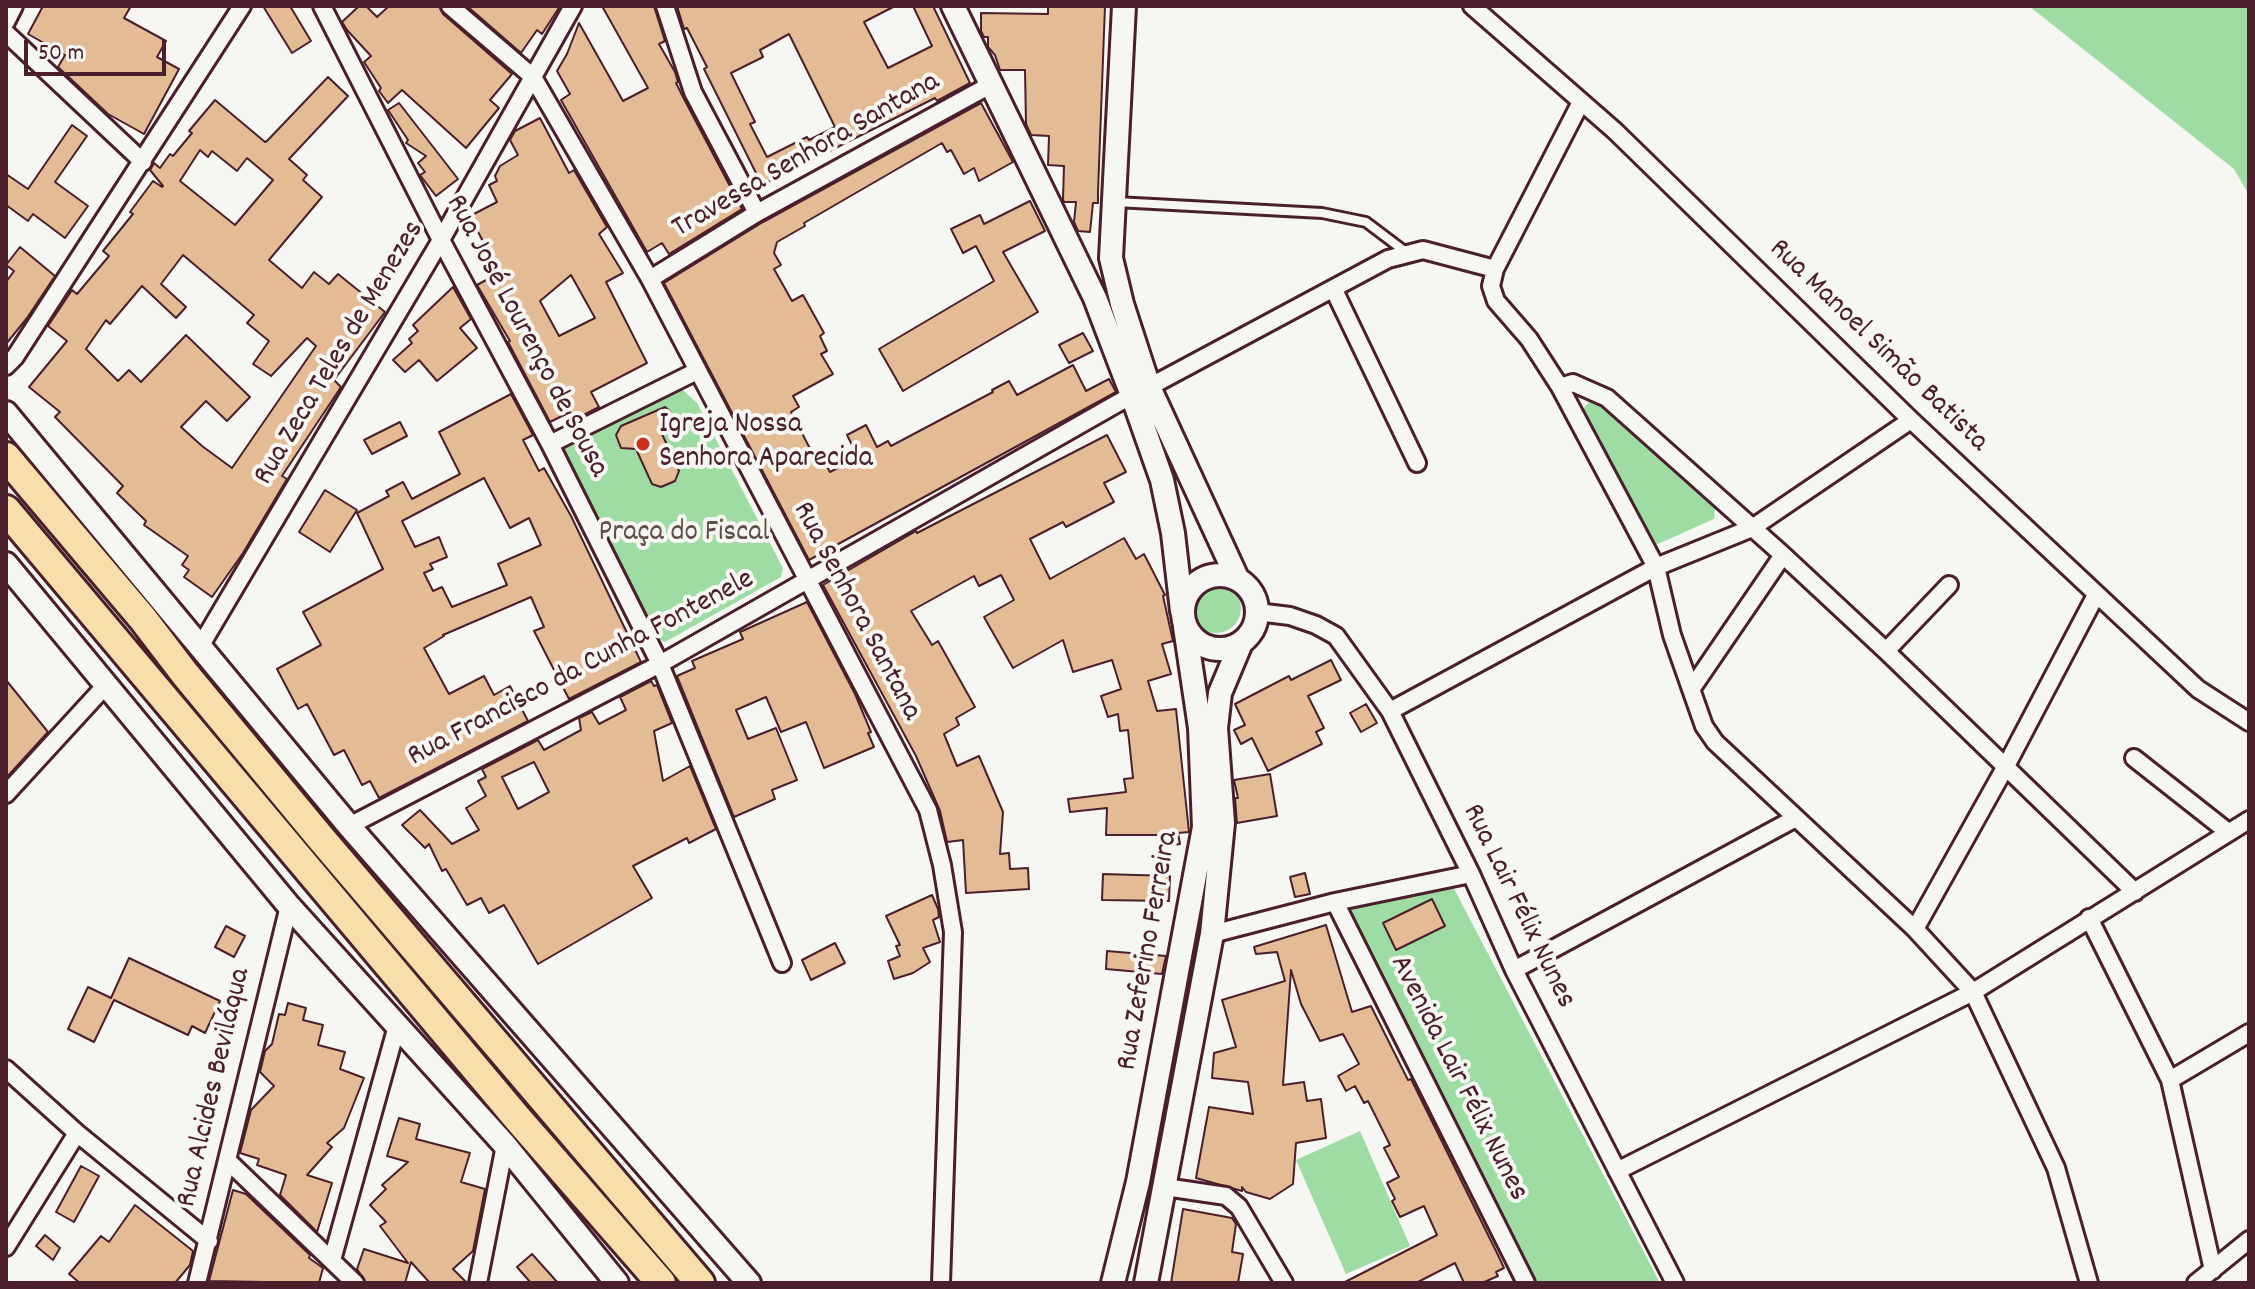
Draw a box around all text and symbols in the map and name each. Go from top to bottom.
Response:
scale bar [28,24,170,74]
text: 50 m [38,37,84,71]
street label: Travessa Senhora Santana [667,66,947,248]
street label: Rua José Lourenço de Sousa [435,190,615,484]
street label: Rua Zeca Teles de Menezes [248,215,434,493]
street label: Rua Manoel Simão Batista [1760,233,1994,461]
place label: Igreja Nossa Senhora Aparecida [659,409,873,480]
marker: Igreja Nossa Senhora Aparecida [634,435,652,453]
street label: Rua Senhora Santana [782,497,928,727]
park label: Praça do Fiscal [599,517,769,553]
street label: Rua Francisco da Cunha Fontenele [403,563,761,777]
street label: Rua Lair Félix Nunes [1452,799,1582,1015]
street label: Rua Zeferino Ferreira [1111,829,1189,1073]
street label: Avenida Lair Félix Nunes [1380,950,1534,1208]
street label: Rua Alcides Beviláqua [171,965,261,1211]

